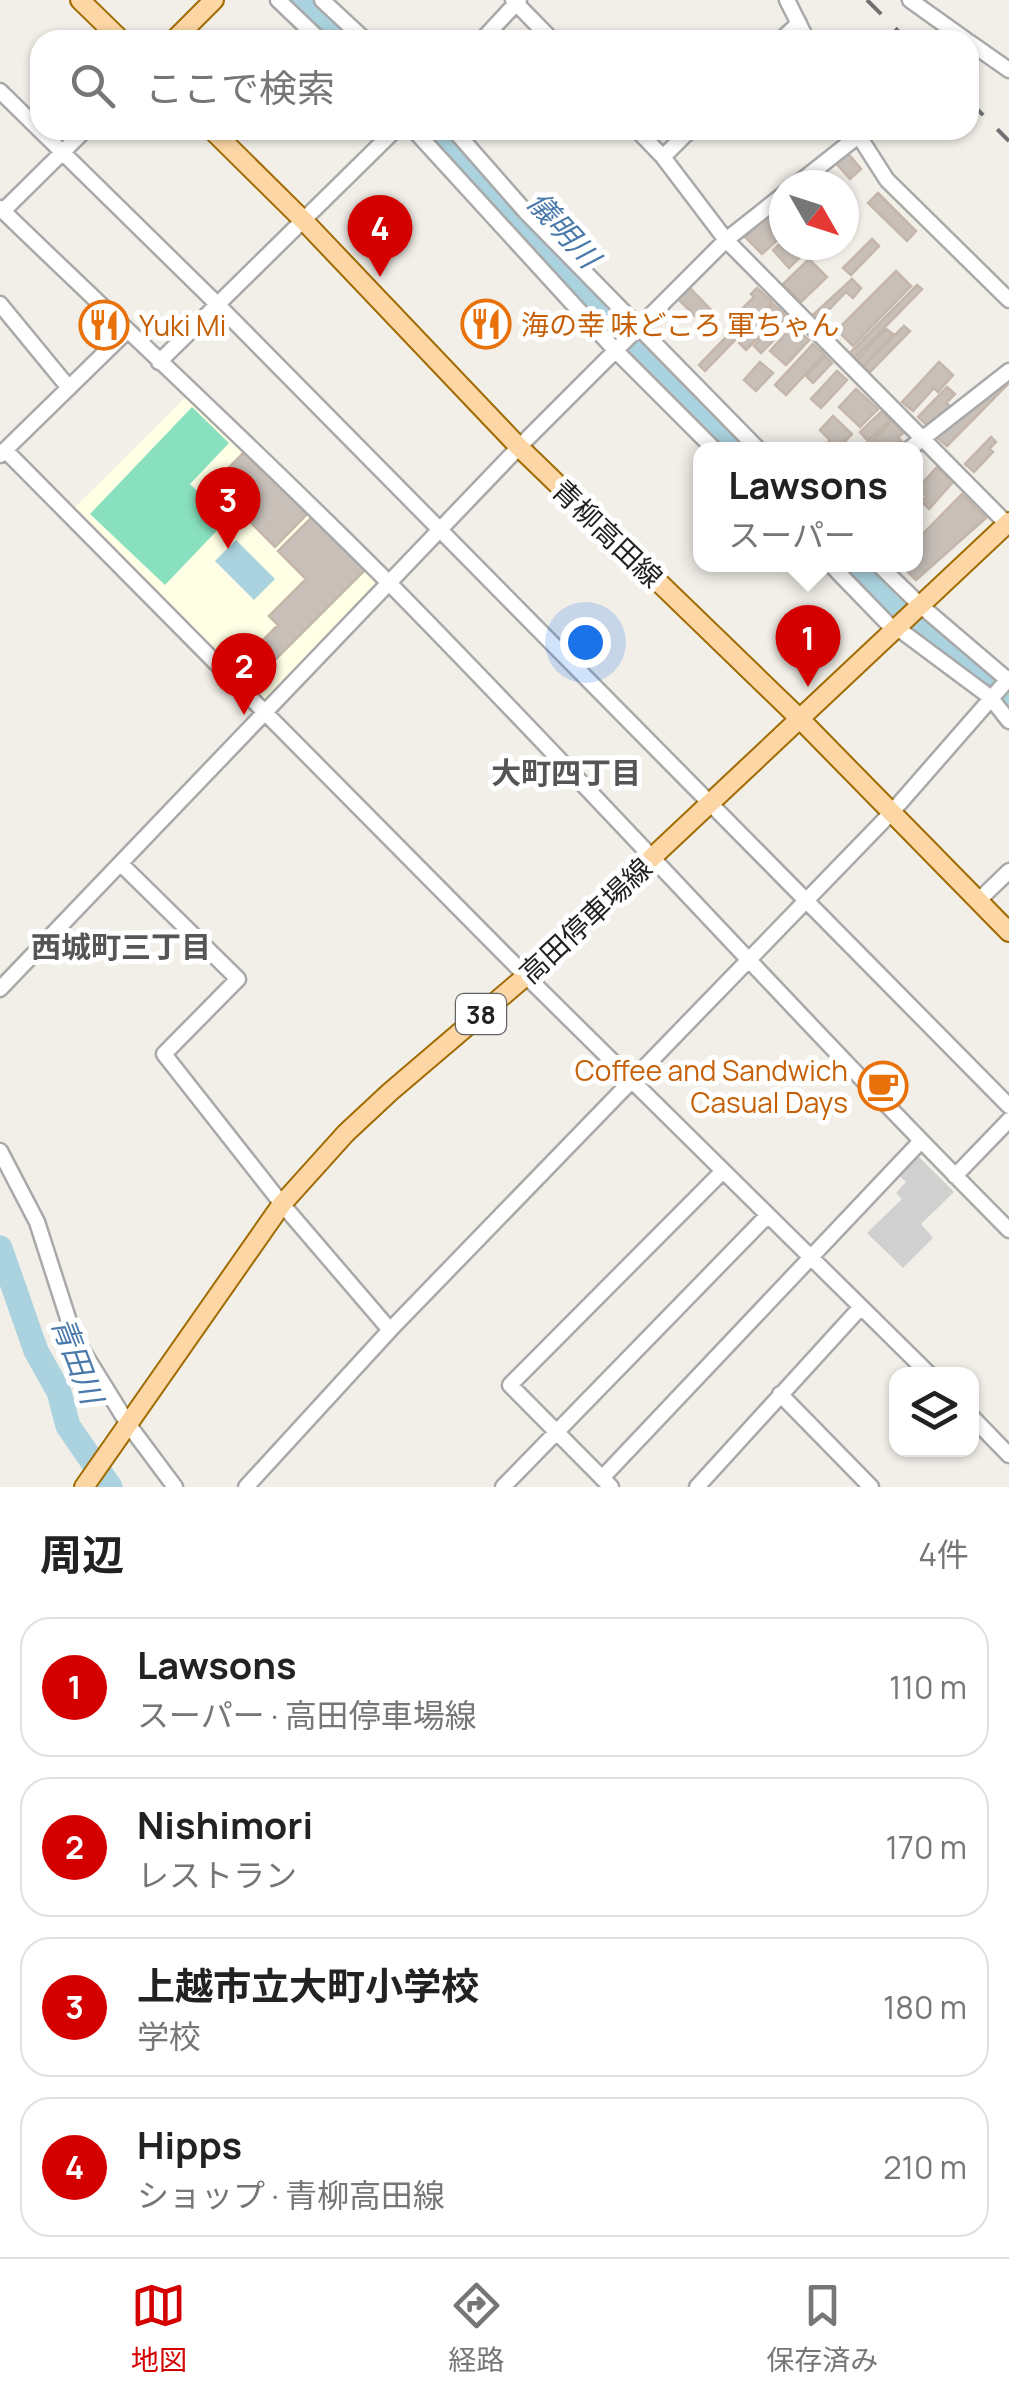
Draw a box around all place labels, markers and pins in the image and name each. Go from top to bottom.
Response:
pin: 4 [348,194,412,277]
restaurant icon: 海の幸 味どころ 軍ちゃん [460,298,512,350]
restaurant icon: Yuki Mi [78,299,130,351]
place label: 海の幸 味どころ 軍ちゃん [521,305,839,343]
place label: Yuki Mi [139,306,226,344]
pin: 3 [196,466,260,549]
pin: 1 [776,604,840,687]
pin: 2 [212,632,276,715]
place label: Coffee and Sandwich Casual Days [575,1051,848,1121]
cafe icon: Coffee and Sandwich Casual Days [857,1060,909,1112]

